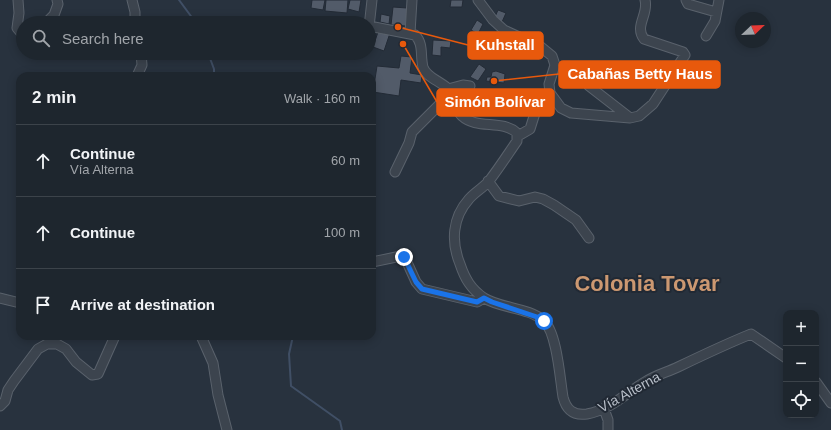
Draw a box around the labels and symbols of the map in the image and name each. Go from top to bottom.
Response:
north arrow [735,12,771,48]
callout: Kuhstall [468,32,543,59]
text: Kuhstall [475,36,535,53]
callout: Cabañas Betty Haus [559,61,720,88]
text: Cabañas Betty Haus [567,65,713,82]
callout: Simón Bolívar [437,89,554,116]
text: Simón Bolívar [445,93,546,110]
route end [395,248,413,266]
district label: Colonia Tovar [574,271,720,296]
route start [535,312,553,330]
street label: Vía Alterna [595,368,663,416]

